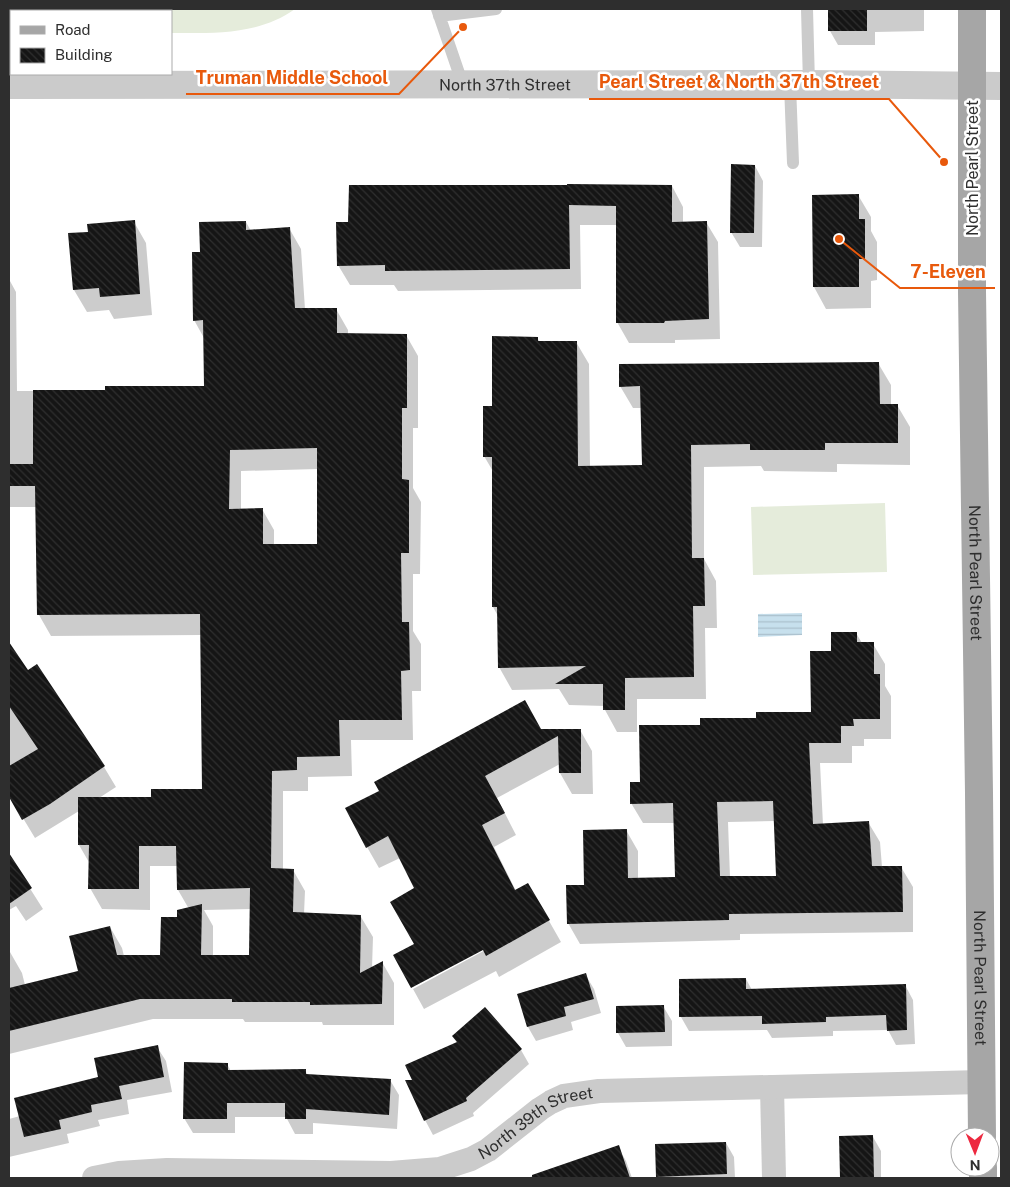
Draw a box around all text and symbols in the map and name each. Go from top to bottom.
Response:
legend [10,10,172,75]
text: Road [55,21,91,38]
text: Building [55,46,113,63]
callout: Truman Middle School [186,61,399,94]
callout: Pearl Street & North 37th Street [589,66,889,99]
text: Truman Middle School [196,67,388,88]
text: Pearl Street & North 37th Street [599,71,879,92]
street label: North 37th Street [439,75,571,94]
street label: North Pearl Street [963,100,982,236]
callout: 7-Eleven [900,255,995,288]
text: 7-Eleven [910,261,986,282]
street label: North Pearl Street [965,505,986,641]
street label: North Pearl Street [970,910,990,1046]
street label: North 39th Street [475,1083,594,1163]
north arrow [950,1127,1000,1177]
text: N [970,1157,981,1173]

